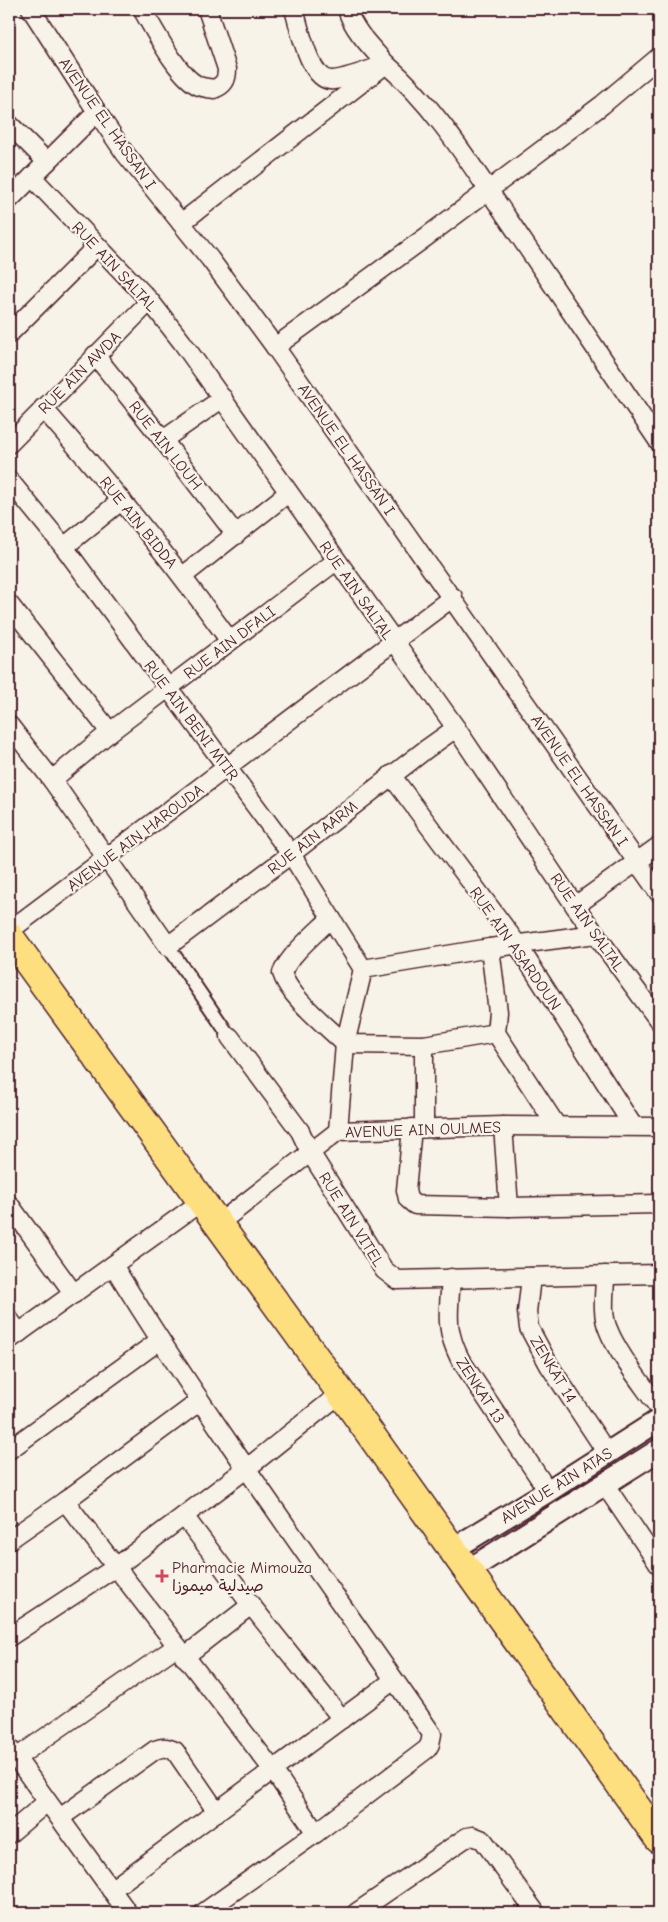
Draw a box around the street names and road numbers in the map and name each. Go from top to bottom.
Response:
street label: AVENUE EL HASSAN I [55,54,159,193]
street label: RUE AIN SALTAL [68,218,160,315]
street label: RUE AIN AWDA [35,328,125,418]
street label: AVENUE EL HASSAN I [294,380,398,519]
street label: RUE AIN LOUH [125,398,205,493]
street label: RUE AIN BIDDA [96,473,181,572]
street label: RUE AIN SALTAL [316,538,397,643]
street label: RUE AIN DFALI [180,603,279,683]
street label: RUE AIN BENI MTIR [140,657,242,784]
street label: AVENUE EL HASSAN I [527,711,631,850]
street label: AVENUE AIN HAROUDA [64,781,207,895]
street label: RUE AIN AARM [264,797,361,878]
street label: RUE AIN SALTAL [547,870,628,975]
street label: RUE AIN ASARDOUN [466,884,564,1014]
street label: AVENUE AIN OULMES [345,1118,502,1142]
street label: RUE AIN VITEL [315,1169,387,1270]
street label: ZENKAT 14 [526,1333,580,1406]
street label: ZENKAT 13 [452,1354,508,1427]
street label: AVENUE AIN ATAS [497,1444,616,1527]

